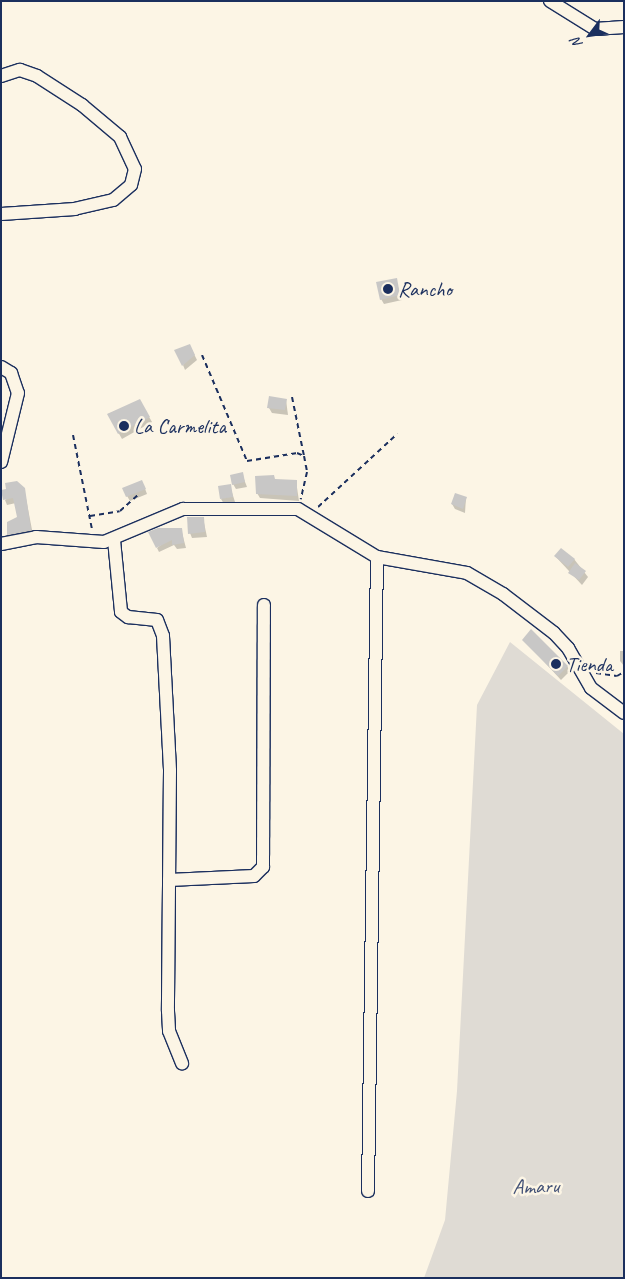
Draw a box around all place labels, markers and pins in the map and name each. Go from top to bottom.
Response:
place label: Rancho [398,276,452,302]
marker: Rancho [382,283,394,295]
place label: La Carmelita [134,413,227,439]
marker: La Carmelita [118,420,130,432]
place label: Tienda [566,651,613,677]
marker: Tienda [550,658,562,670]

